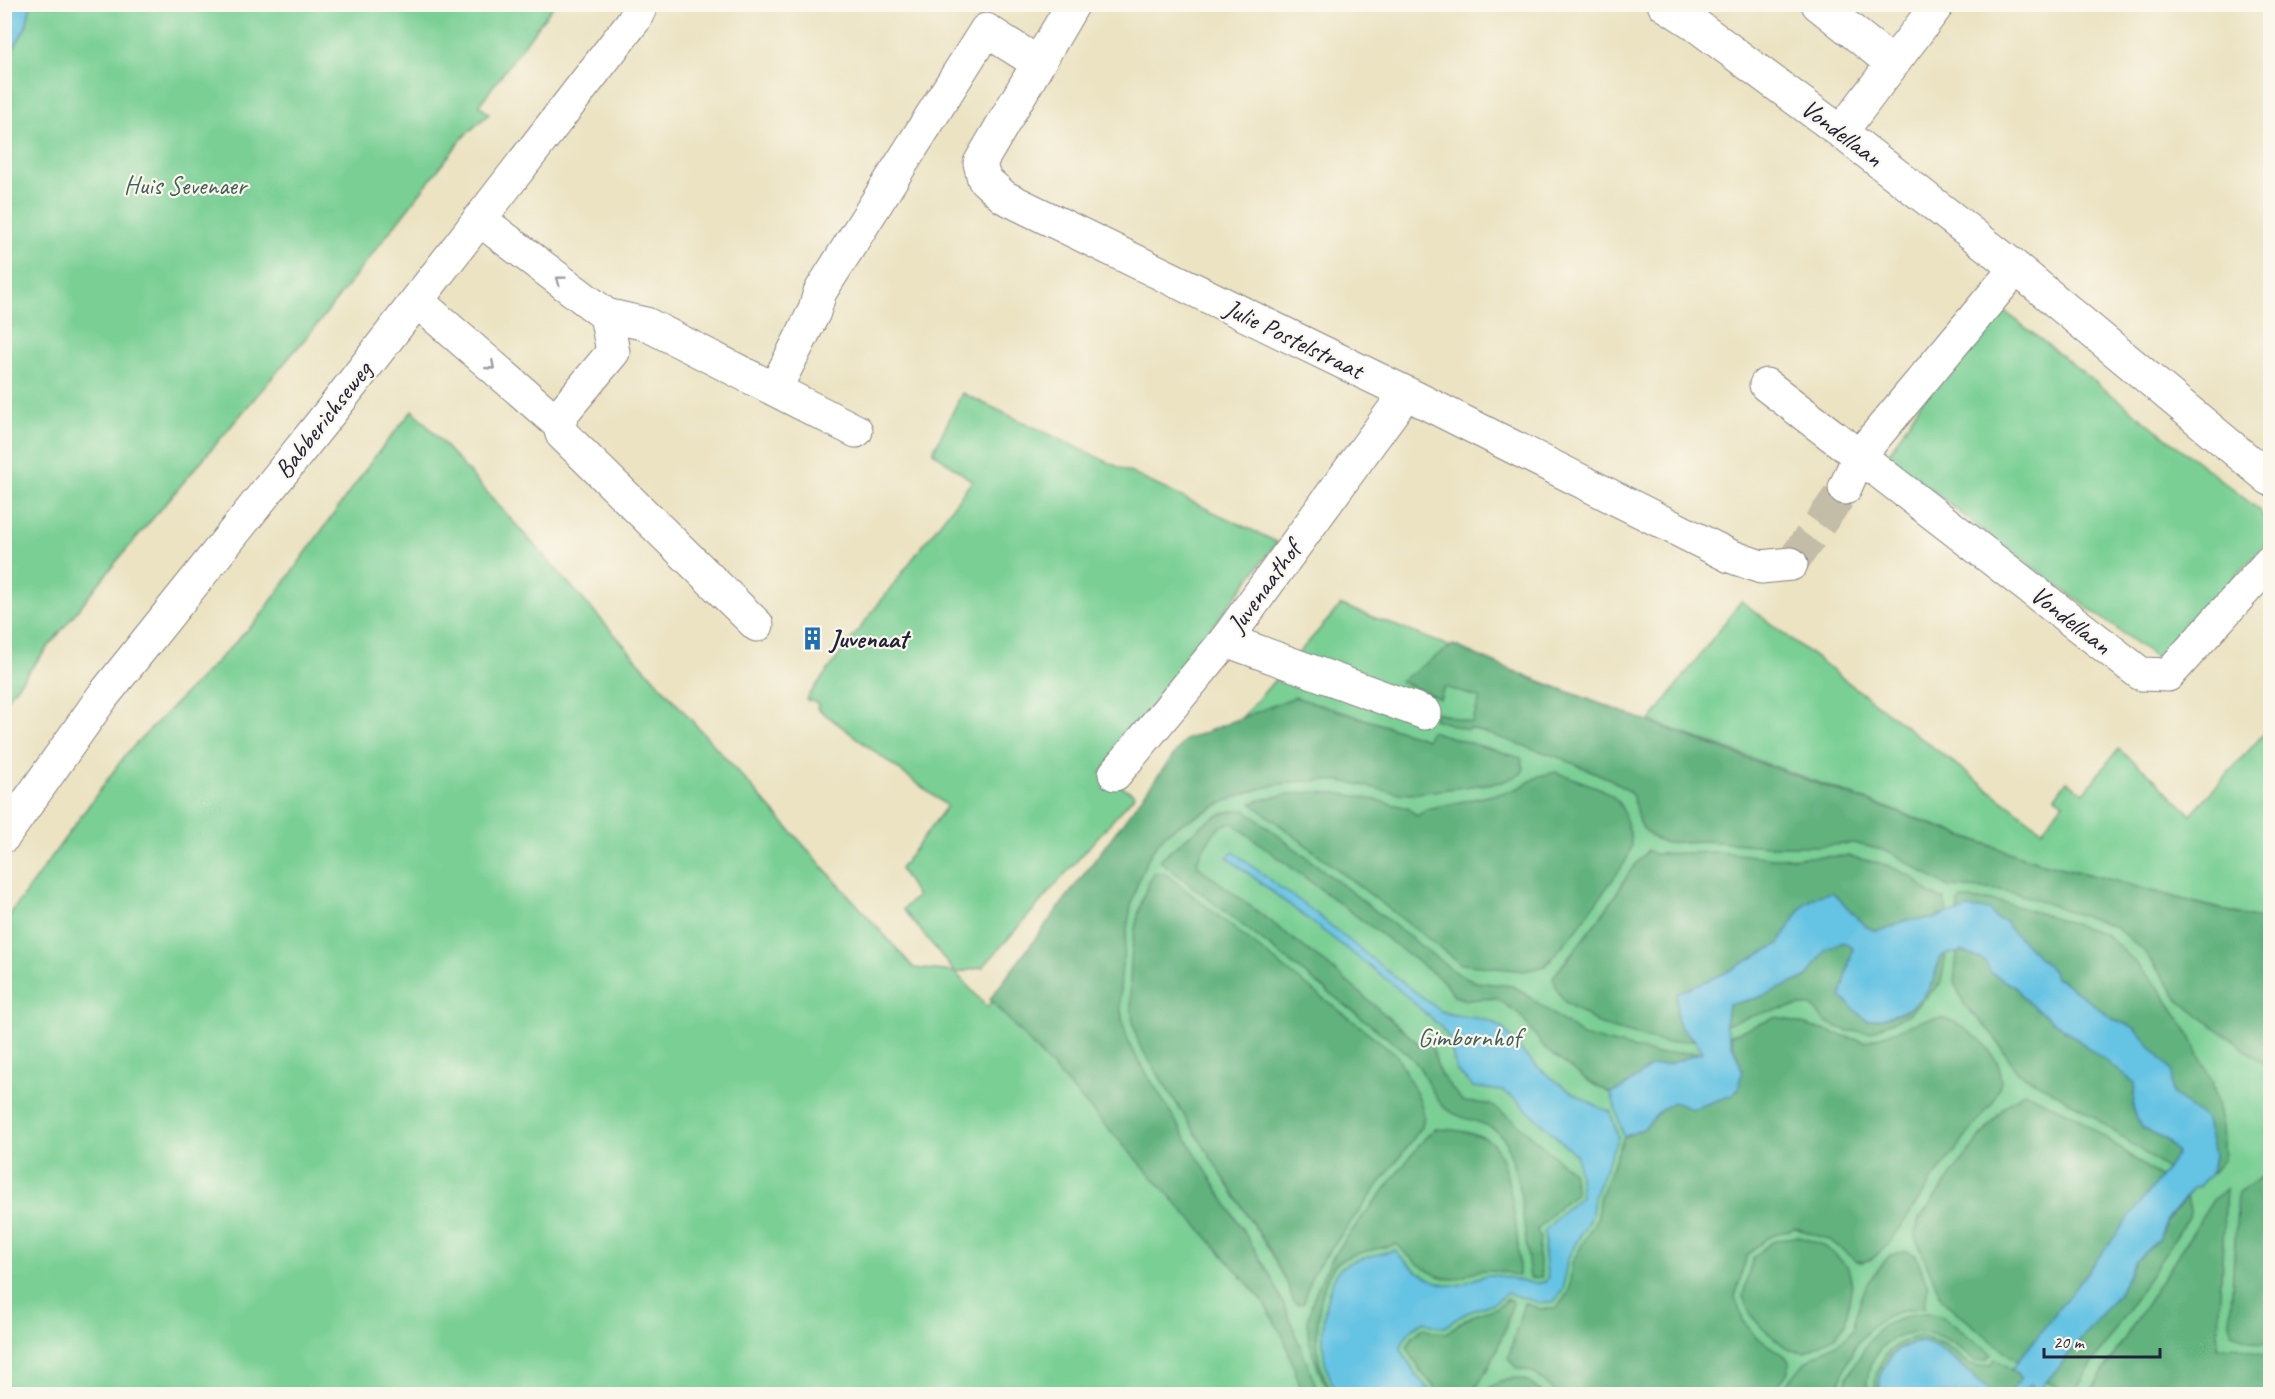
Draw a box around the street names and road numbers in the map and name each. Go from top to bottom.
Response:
street label: Vondellaan [1795,92,1890,175]
street label: Julie Postelstraat [1218,290,1371,388]
street label: Babberichseweg [267,353,380,485]
street label: Juvenaathof [1219,530,1311,641]
street label: Vondellaan [2024,578,2118,662]

